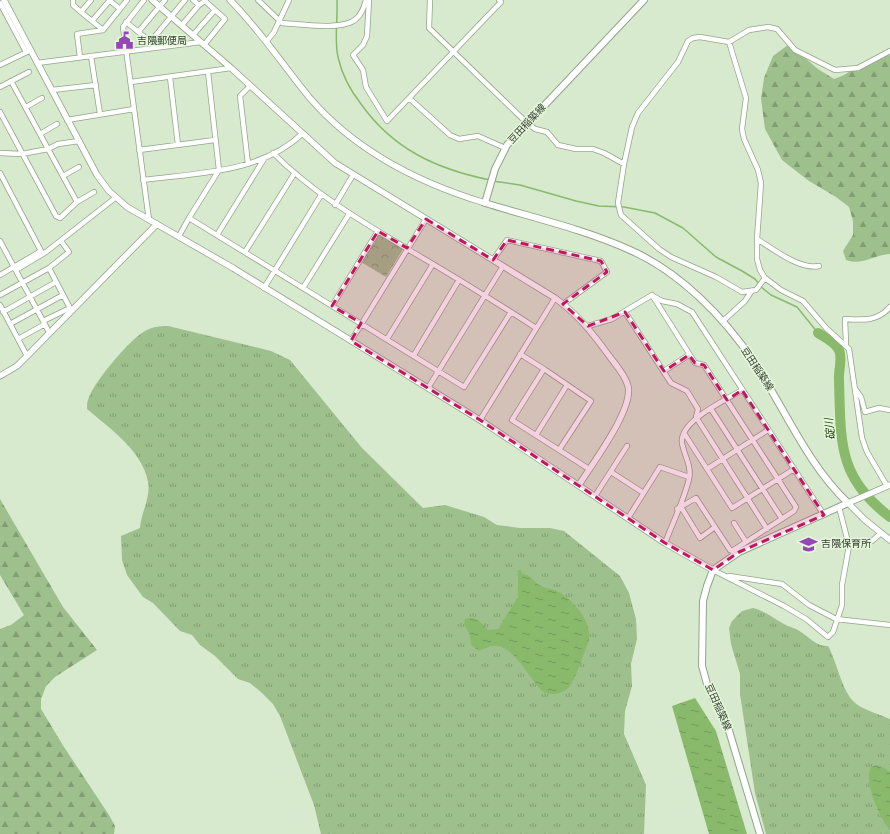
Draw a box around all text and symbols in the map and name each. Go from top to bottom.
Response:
public building icon: 吉隈郵便局 [114,31,134,51]
place label: 吉隈郵便局 [137,35,187,47]
street label: 豆田稲築線 [506,102,548,146]
street label: 豆田稲築線 [738,345,776,393]
water label: 碇川 [822,416,838,441]
school or university icon: 吉隈保育所 [798,534,818,554]
place label: 吉隈保育所 [821,538,871,550]
street label: 豆田稲築線 [702,682,734,732]

